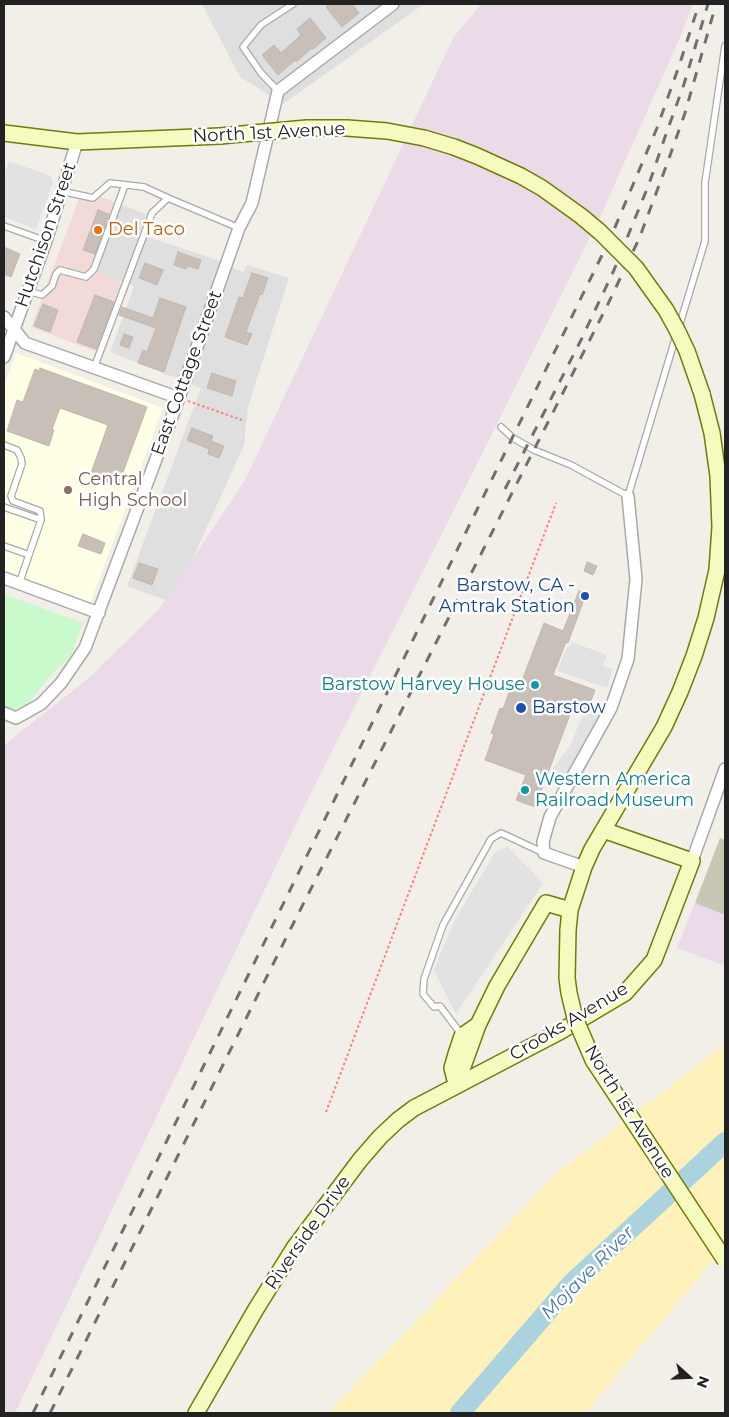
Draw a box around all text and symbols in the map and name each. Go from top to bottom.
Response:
street label: North 1st Avenue [192,118,346,148]
street label: Hutchison Street [11,160,81,310]
place label: Del Taco [108,219,185,241]
marker: Del Taco [92,224,104,236]
street label: East Cottage Street [147,288,227,458]
place label: Central High School [78,469,187,512]
marker: Central High School [62,484,74,496]
place label: Barstow, CA - Amtrak Station [439,575,575,618]
marker: Barstow, CA - Amtrak Station [579,590,591,602]
place label: Barstow Harvey House [321,674,525,696]
marker: Barstow Harvey House [529,679,541,691]
place label: Barstow [532,697,606,719]
marker: Barstow [514,701,528,715]
place label: Western America Railroad Museum [535,769,694,812]
marker: Western America Railroad Museum [519,784,531,796]
street label: Crooks Avenue [506,978,632,1066]
street label: North 1st Avenue [579,1041,679,1183]
street label: Riverside Drive [261,1172,355,1294]
water label: Mojave River [537,1222,639,1324]
north arrow [664,1352,714,1402]
text: N [693,1374,713,1391]

